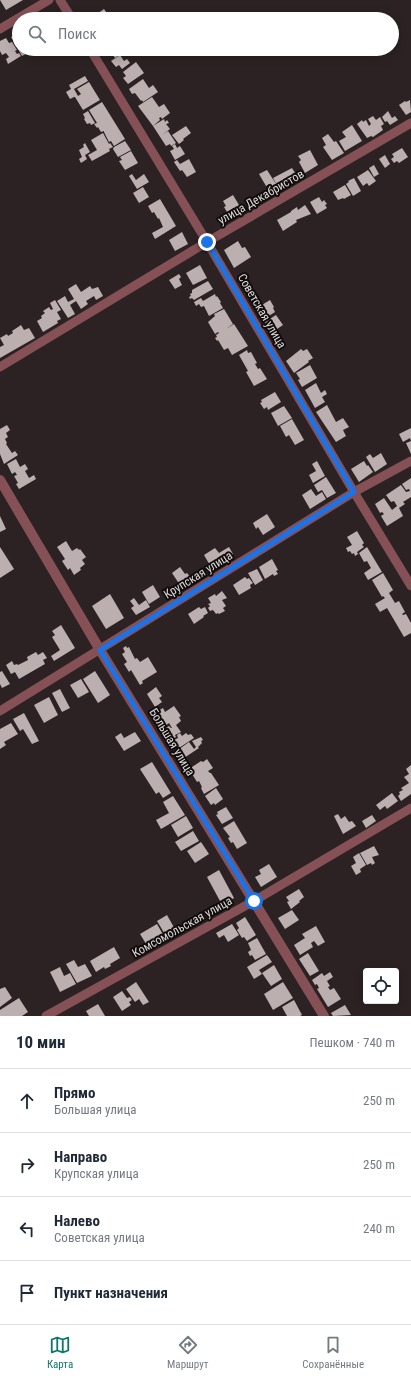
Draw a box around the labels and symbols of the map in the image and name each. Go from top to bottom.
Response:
street label: улица Декабристов [215,167,307,227]
route end [198,233,216,251]
street label: Советская улица [235,271,289,351]
street label: Крупская улица [161,548,235,602]
street label: Большая улица [146,706,198,778]
route start [245,892,263,910]
street label: Комсомольская улица [130,894,235,960]

